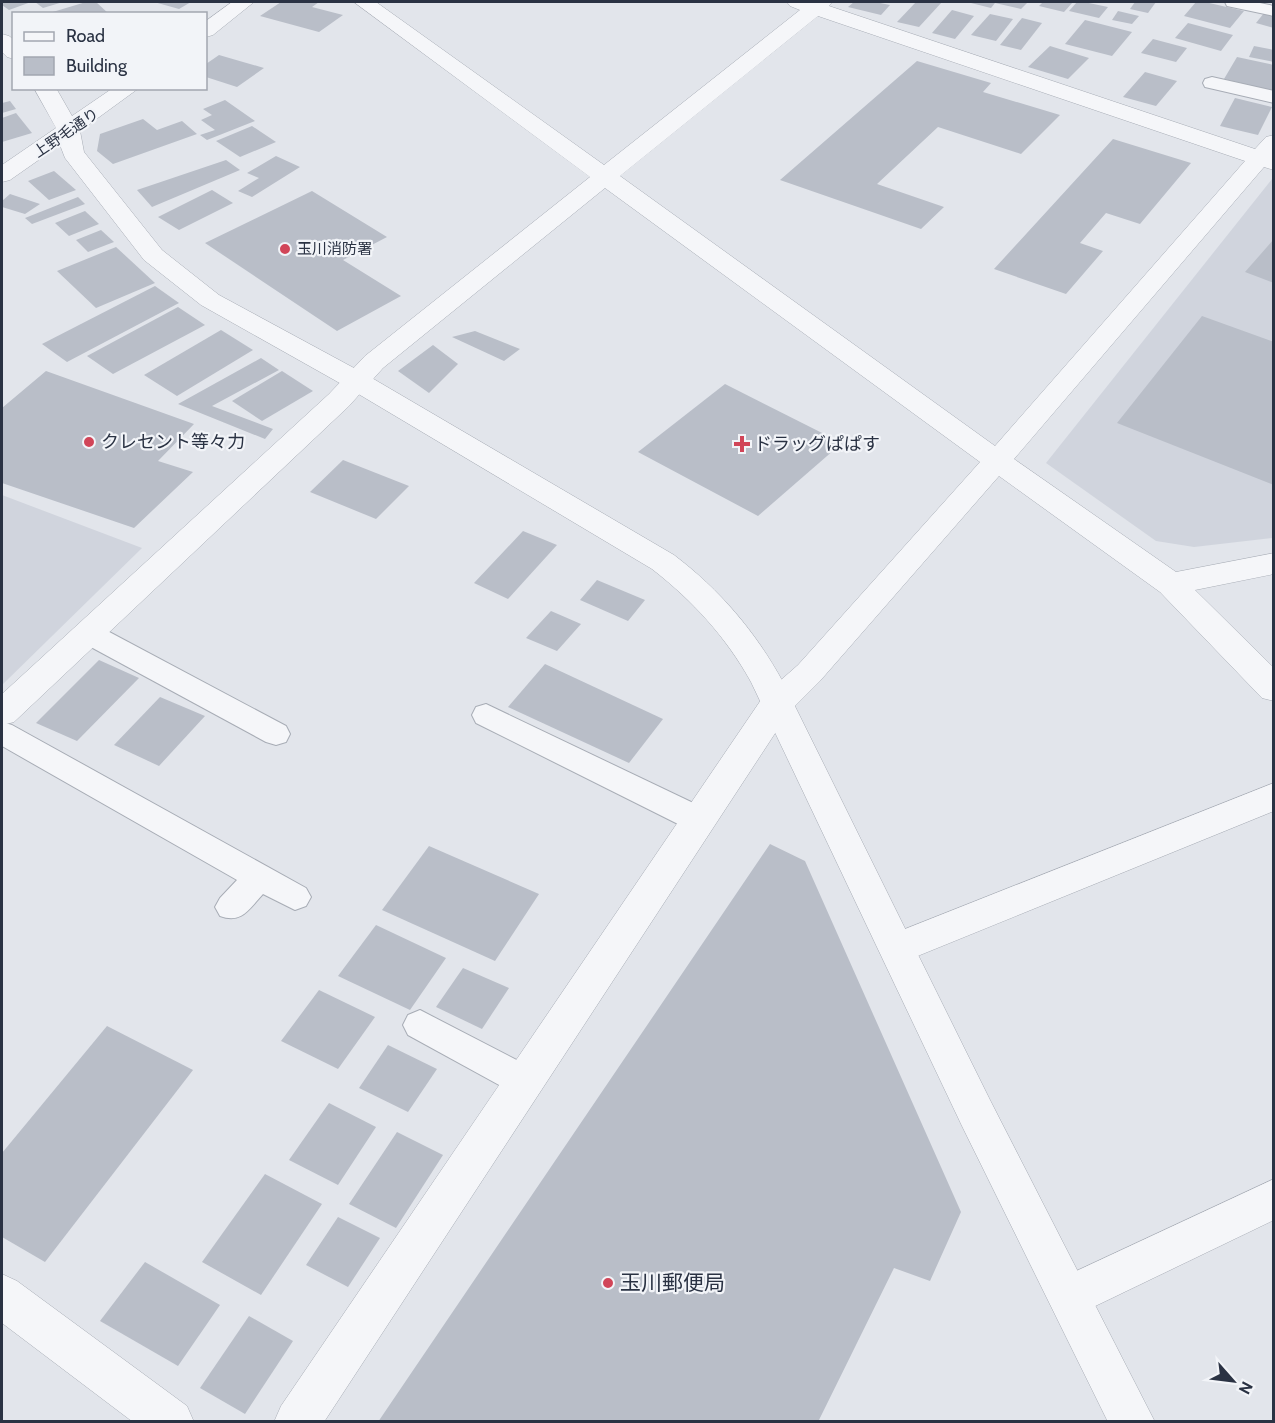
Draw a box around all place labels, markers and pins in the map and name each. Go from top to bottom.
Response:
place label: 玉川消防署 [297,240,372,258]
marker: 玉川消防署 [278,242,292,256]
place label: クレセント等々力 [101,431,245,453]
place label: ドラッグぱぱす [754,433,880,455]
marker: クレセント等々力 [82,435,96,449]
marker: ドラッグぱぱす [735,437,749,451]
place label: 玉川郵便局 [620,1270,725,1295]
marker: 玉川郵便局 [601,1276,615,1290]

